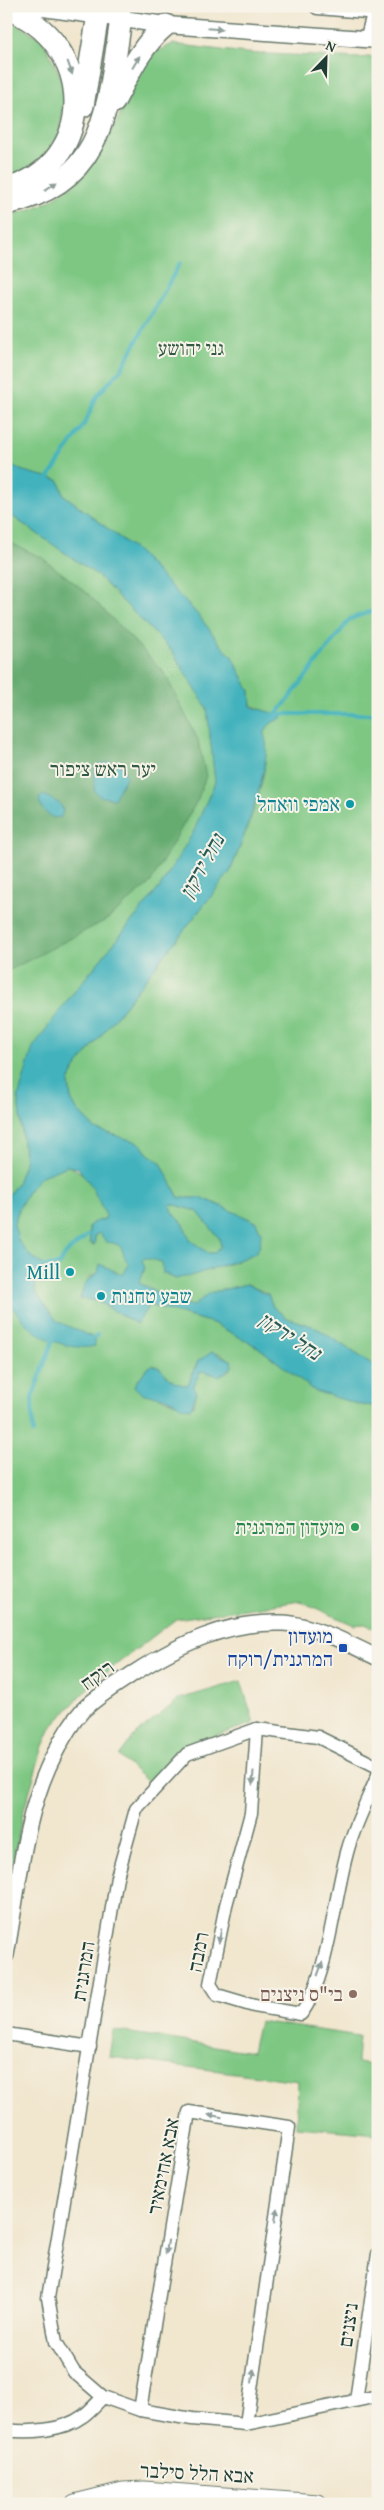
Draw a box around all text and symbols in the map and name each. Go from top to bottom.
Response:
one-way arrow [207,25,223,33]
north arrow [302,32,352,82]
text: N [323,35,340,57]
one-way arrow [131,55,140,68]
one-way arrow [67,61,74,76]
one-way arrow [44,182,58,191]
park label: גני יהושע [158,333,225,362]
park label: יער ראש ציפור [50,754,156,783]
place label: אמפי וואהל [257,789,340,818]
marker: אמפי וואהל [344,798,356,810]
water label: נחל ירקון [171,826,233,904]
place label: Mill [27,1257,60,1286]
marker: Mill [64,1266,76,1278]
place label: שבע טחנות [111,1281,192,1310]
marker: שבע טחנות [95,1290,107,1302]
water label: נחל ירקון [253,1304,329,1369]
place label: מועדון המרגנית [235,1512,345,1541]
marker: מועדון המרגנית [349,1521,361,1533]
place label: מועדון המרגנית/רוקח [227,1621,333,1673]
marker: מועדון המרגנית/רוקח [337,1642,349,1654]
street label: רוקח [74,1652,120,1697]
one-way arrow [249,1770,257,1786]
street label: רמבה [179,1929,216,1975]
one-way arrow [216,1929,224,1944]
street label: המרגנית [63,1939,102,2003]
one-way arrow [316,1961,324,1976]
place label: בי"ס ניצנים [260,1979,343,2008]
marker: בי"ס ניצנים [347,1988,359,2000]
one-way arrow [207,2112,223,2120]
street label: אבא אחימאיר [139,2115,186,2217]
one-way arrow [272,2206,280,2222]
one-way arrow [163,2239,171,2255]
street label: ניצנים [330,2301,365,2349]
one-way arrow [249,2367,257,2383]
street label: אבא הלל סילבר [139,2455,255,2490]

